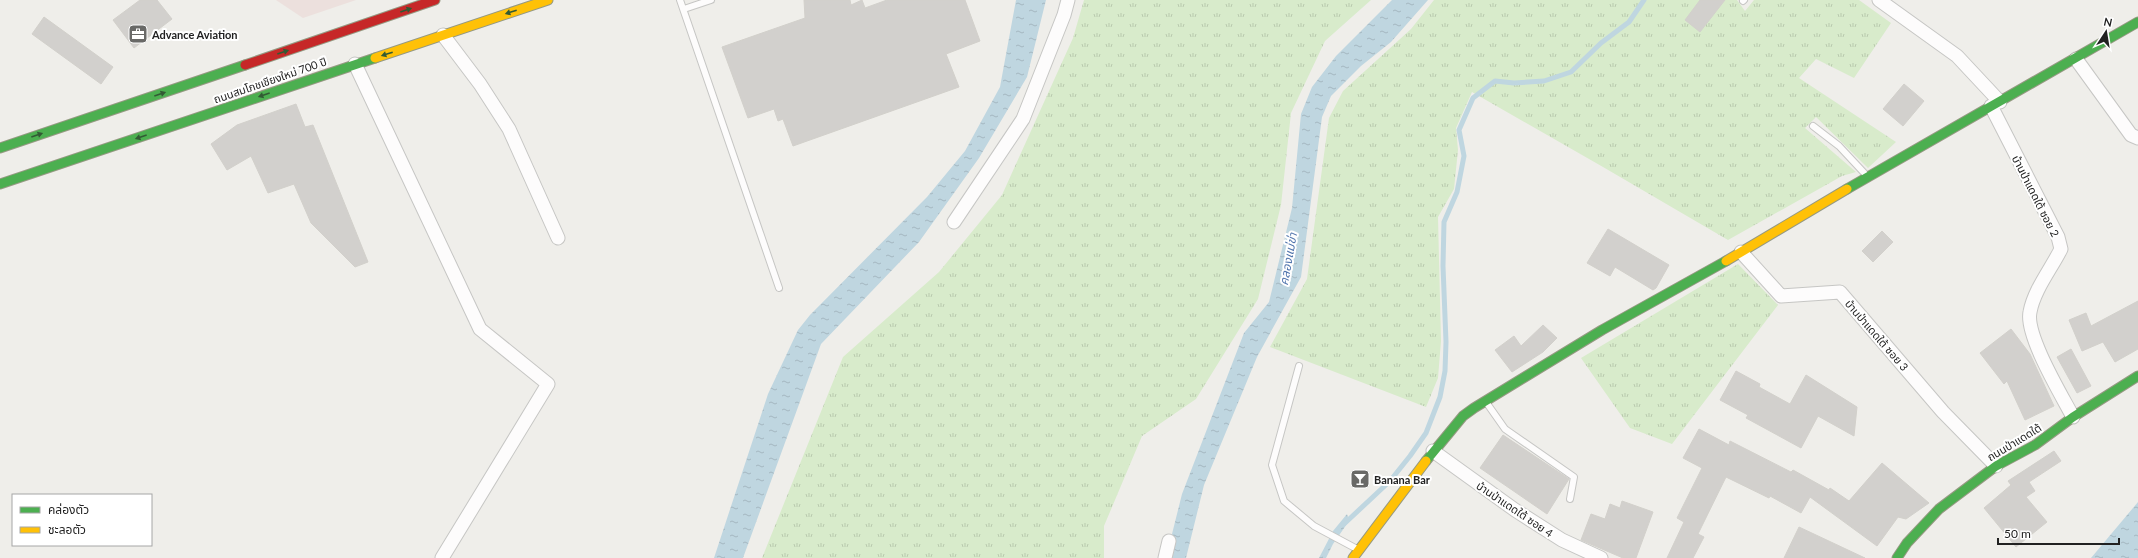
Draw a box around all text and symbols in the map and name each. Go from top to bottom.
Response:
one-way arrow [401,7,413,13]
one-way arrow [504,10,516,16]
north arrow [2086,12,2126,52]
text: N [2103,14,2114,29]
office icon: Advance Aviation [127,23,149,45]
place label: Advance Aviation [151,28,238,41]
one-way arrow [277,49,289,55]
one-way arrow [381,51,393,57]
street label: ถนนสมโภชเชียงใหม่ 700 ปี [212,55,328,105]
one-way arrow [154,90,166,96]
one-way arrow [258,92,270,98]
one-way arrow [31,132,43,138]
one-way arrow [135,134,147,140]
street label: บ้านป่าแดดใต้ ซอย 2 [2010,153,2062,239]
water label: คลองแม่ข่า [1276,230,1300,286]
street label: บ้านป่าแดดใต้ ซอย 3 [1843,297,1911,373]
street label: ถนนป่าแดดใต้ [1985,421,2043,463]
bar icon: Banana Bar [1349,468,1371,490]
place label: Banana Bar [1374,473,1431,486]
street label: บ้านป่าแดดใต้ ซอย 4 [1474,479,1556,540]
legend [12,494,152,546]
text: คล่องตัว [48,502,89,517]
scale bar [1998,520,2119,546]
text: ชะลอตัว [48,522,86,537]
text: 50 m [2004,526,2031,541]

